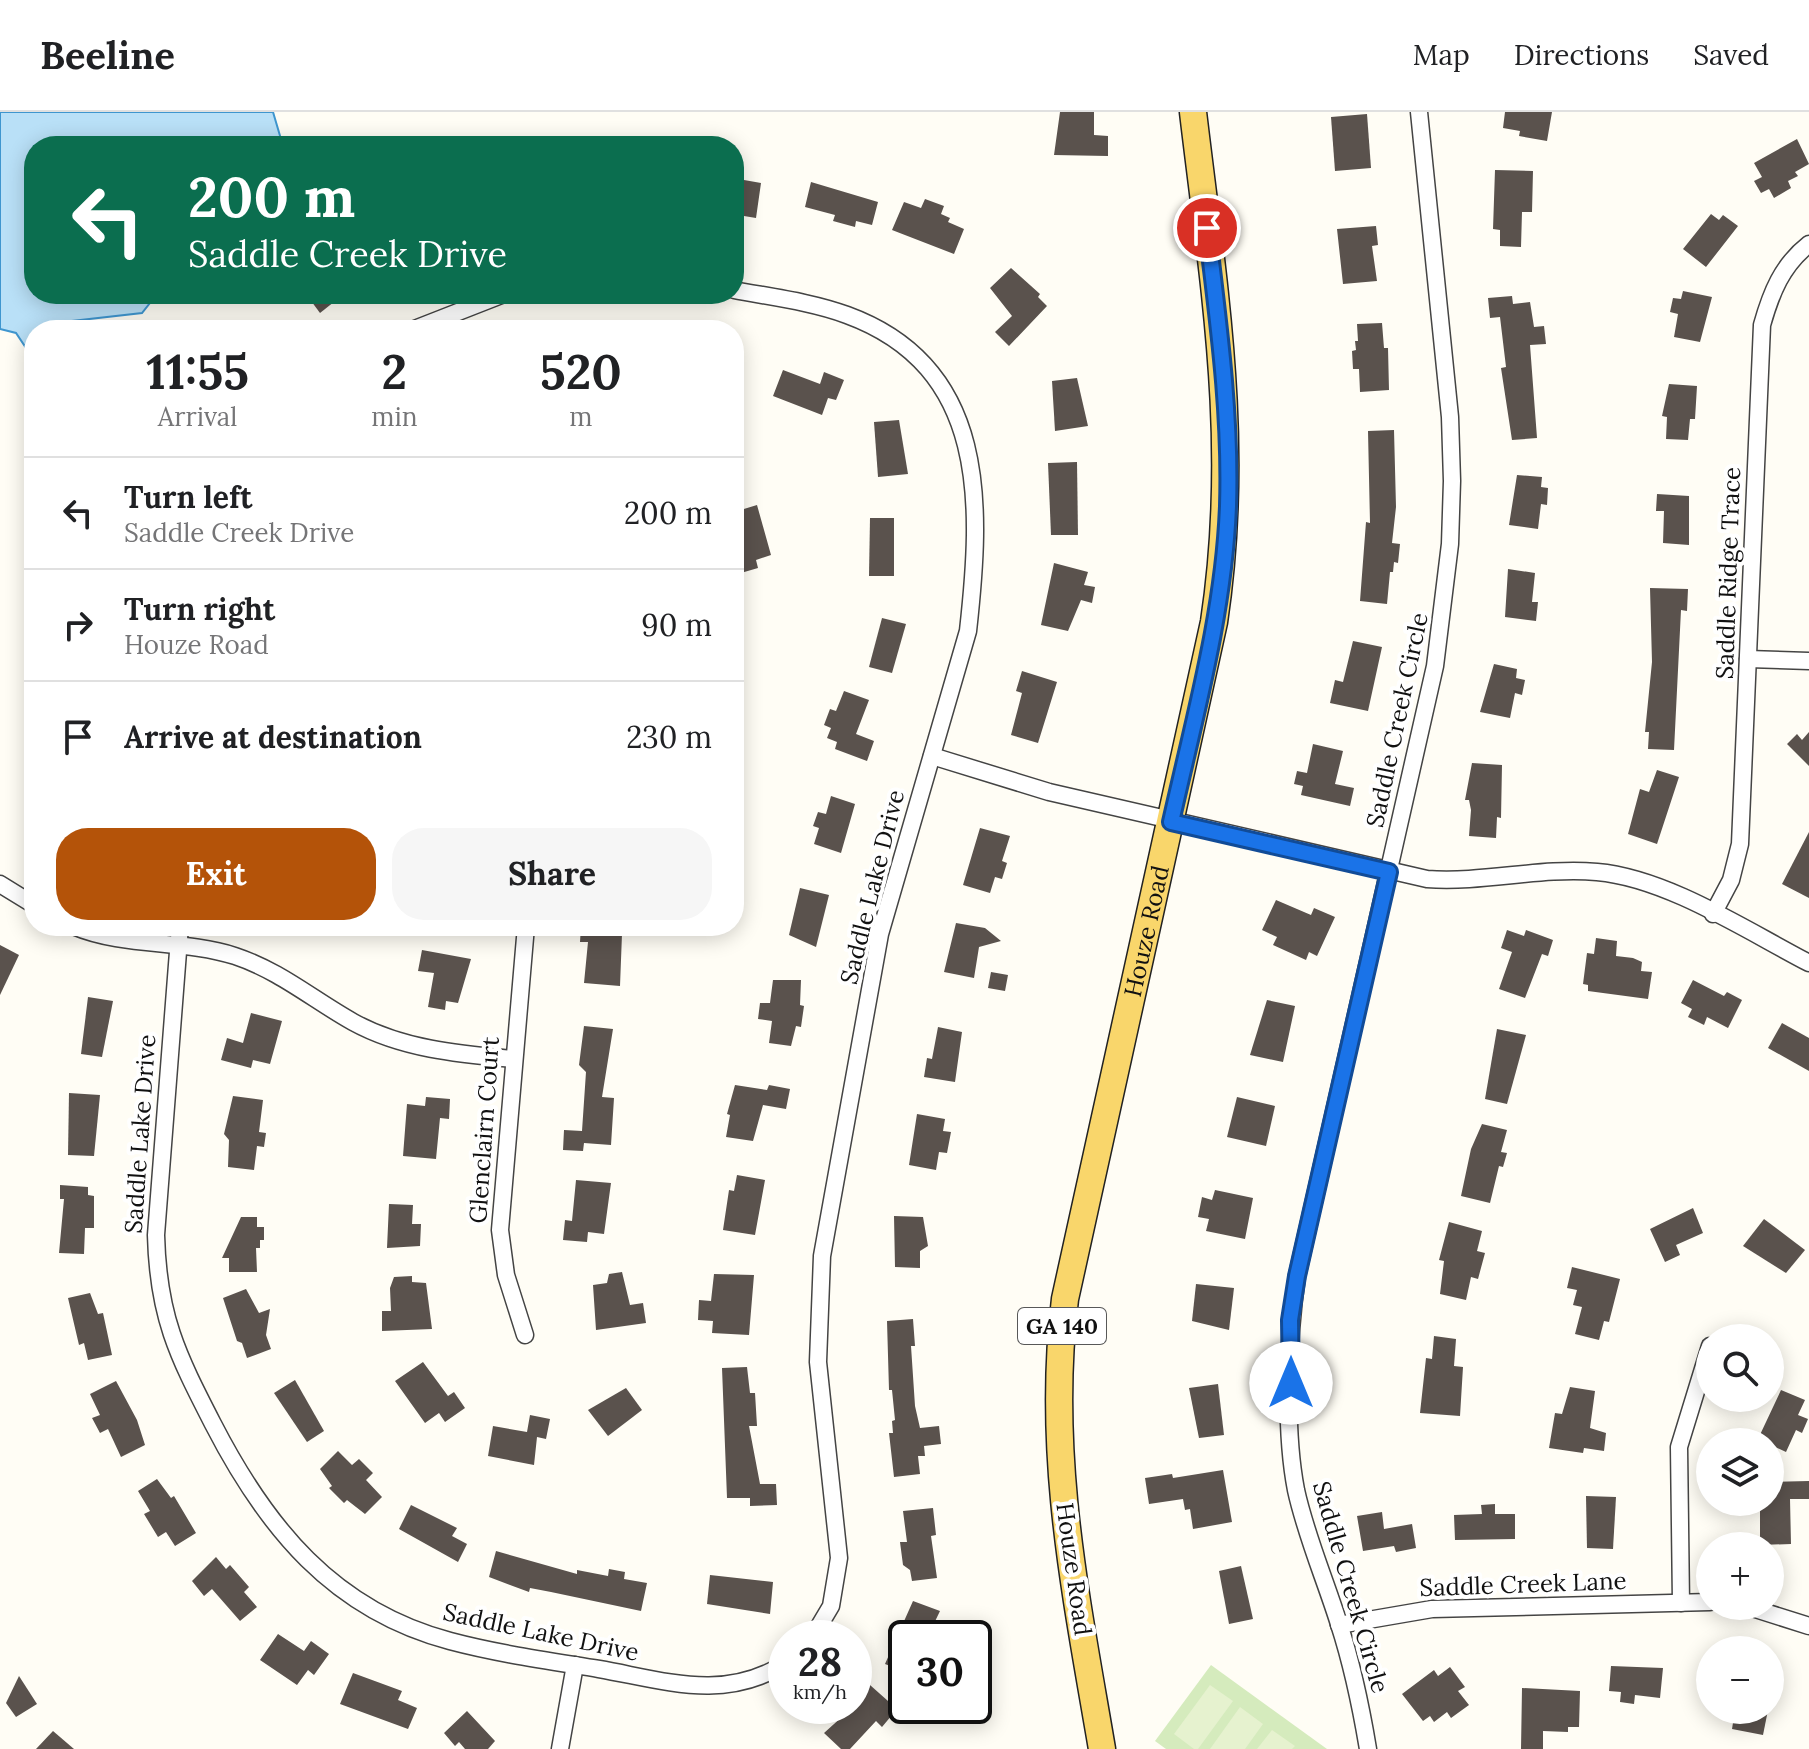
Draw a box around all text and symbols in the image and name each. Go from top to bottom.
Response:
text: Beeline [40,31,175,79]
text: Map [1413,37,1470,73]
text: Directions [1514,37,1649,73]
text: Saved [1693,37,1769,73]
text: 200 m [188,161,355,232]
icon: left [56,168,160,272]
pin [1173,194,1241,262]
icon: arrive [1185,206,1229,250]
text: Saddle Creek Drive [188,231,507,277]
text: 11:55 [146,341,249,402]
text: 2 [382,341,407,402]
text: 520 [540,341,622,402]
text: Arrival [158,400,237,433]
text: min [371,400,418,433]
text: m [569,400,592,433]
street label: Saddle Ridge Trace [1709,466,1747,680]
text: Turn left [124,478,252,516]
icon: left [56,491,100,535]
text: 200 m [624,494,712,532]
text: Saddle Creek Drive [124,516,354,549]
text: Turn right [124,590,275,628]
icon: right [56,603,100,647]
text: 90 m [641,606,712,644]
street label: Saddle Creek Circle [1359,610,1435,830]
text: Houze Road [124,628,269,661]
icon: arrive [56,715,100,759]
text: Arrive at destination [124,718,422,756]
text: 230 m [626,718,712,756]
street label: Saddle Lake Drive [833,787,911,987]
button: Exit [56,828,376,920]
button: Share [392,828,712,920]
street label: Houze Road [1116,863,1175,1000]
street label: Saddle Lake Drive [118,1033,162,1235]
street label: Glenclairn Court [462,1035,506,1224]
road number: GA 140 [1018,1308,1106,1344]
map controls [1696,1324,1784,1724]
button: search [1696,1324,1784,1412]
position arrow [1249,1341,1333,1425]
button: layers [1696,1428,1784,1516]
street label: Saddle Creek Circle [1306,1478,1396,1696]
street label: Houze Road [1049,1501,1099,1637]
button: + [1696,1532,1784,1620]
street label: Saddle Creek Lane [1419,1565,1627,1603]
street label: Saddle Lake Drive [440,1596,642,1668]
speed limit sign: 30 [888,1620,992,1724]
text: 28 [798,1636,842,1687]
button: − [1696,1636,1784,1724]
text: km/h [793,1679,847,1704]

